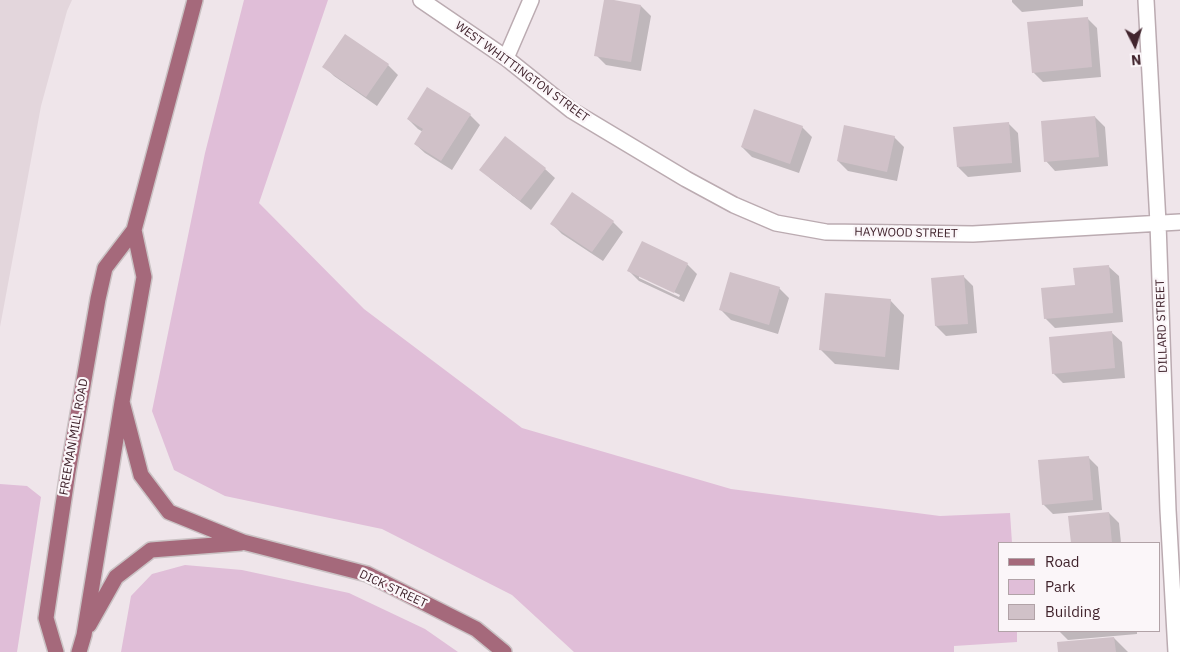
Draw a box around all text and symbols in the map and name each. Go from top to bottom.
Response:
street label: WEST WHITTINGTON STREET [452,19,592,125]
north arrow [1110,20,1160,70]
text: N [1130,51,1142,69]
street label: HAYWOOD STREET [854,225,958,241]
street label: DILLARD STREET [1153,279,1171,373]
street label: FREEMAN MILL ROAD [57,378,91,496]
legend [998,542,1160,632]
text: Road [1045,552,1080,571]
street label: DICK STREET [357,567,429,611]
text: Park [1045,577,1075,596]
text: Building [1045,602,1100,621]

